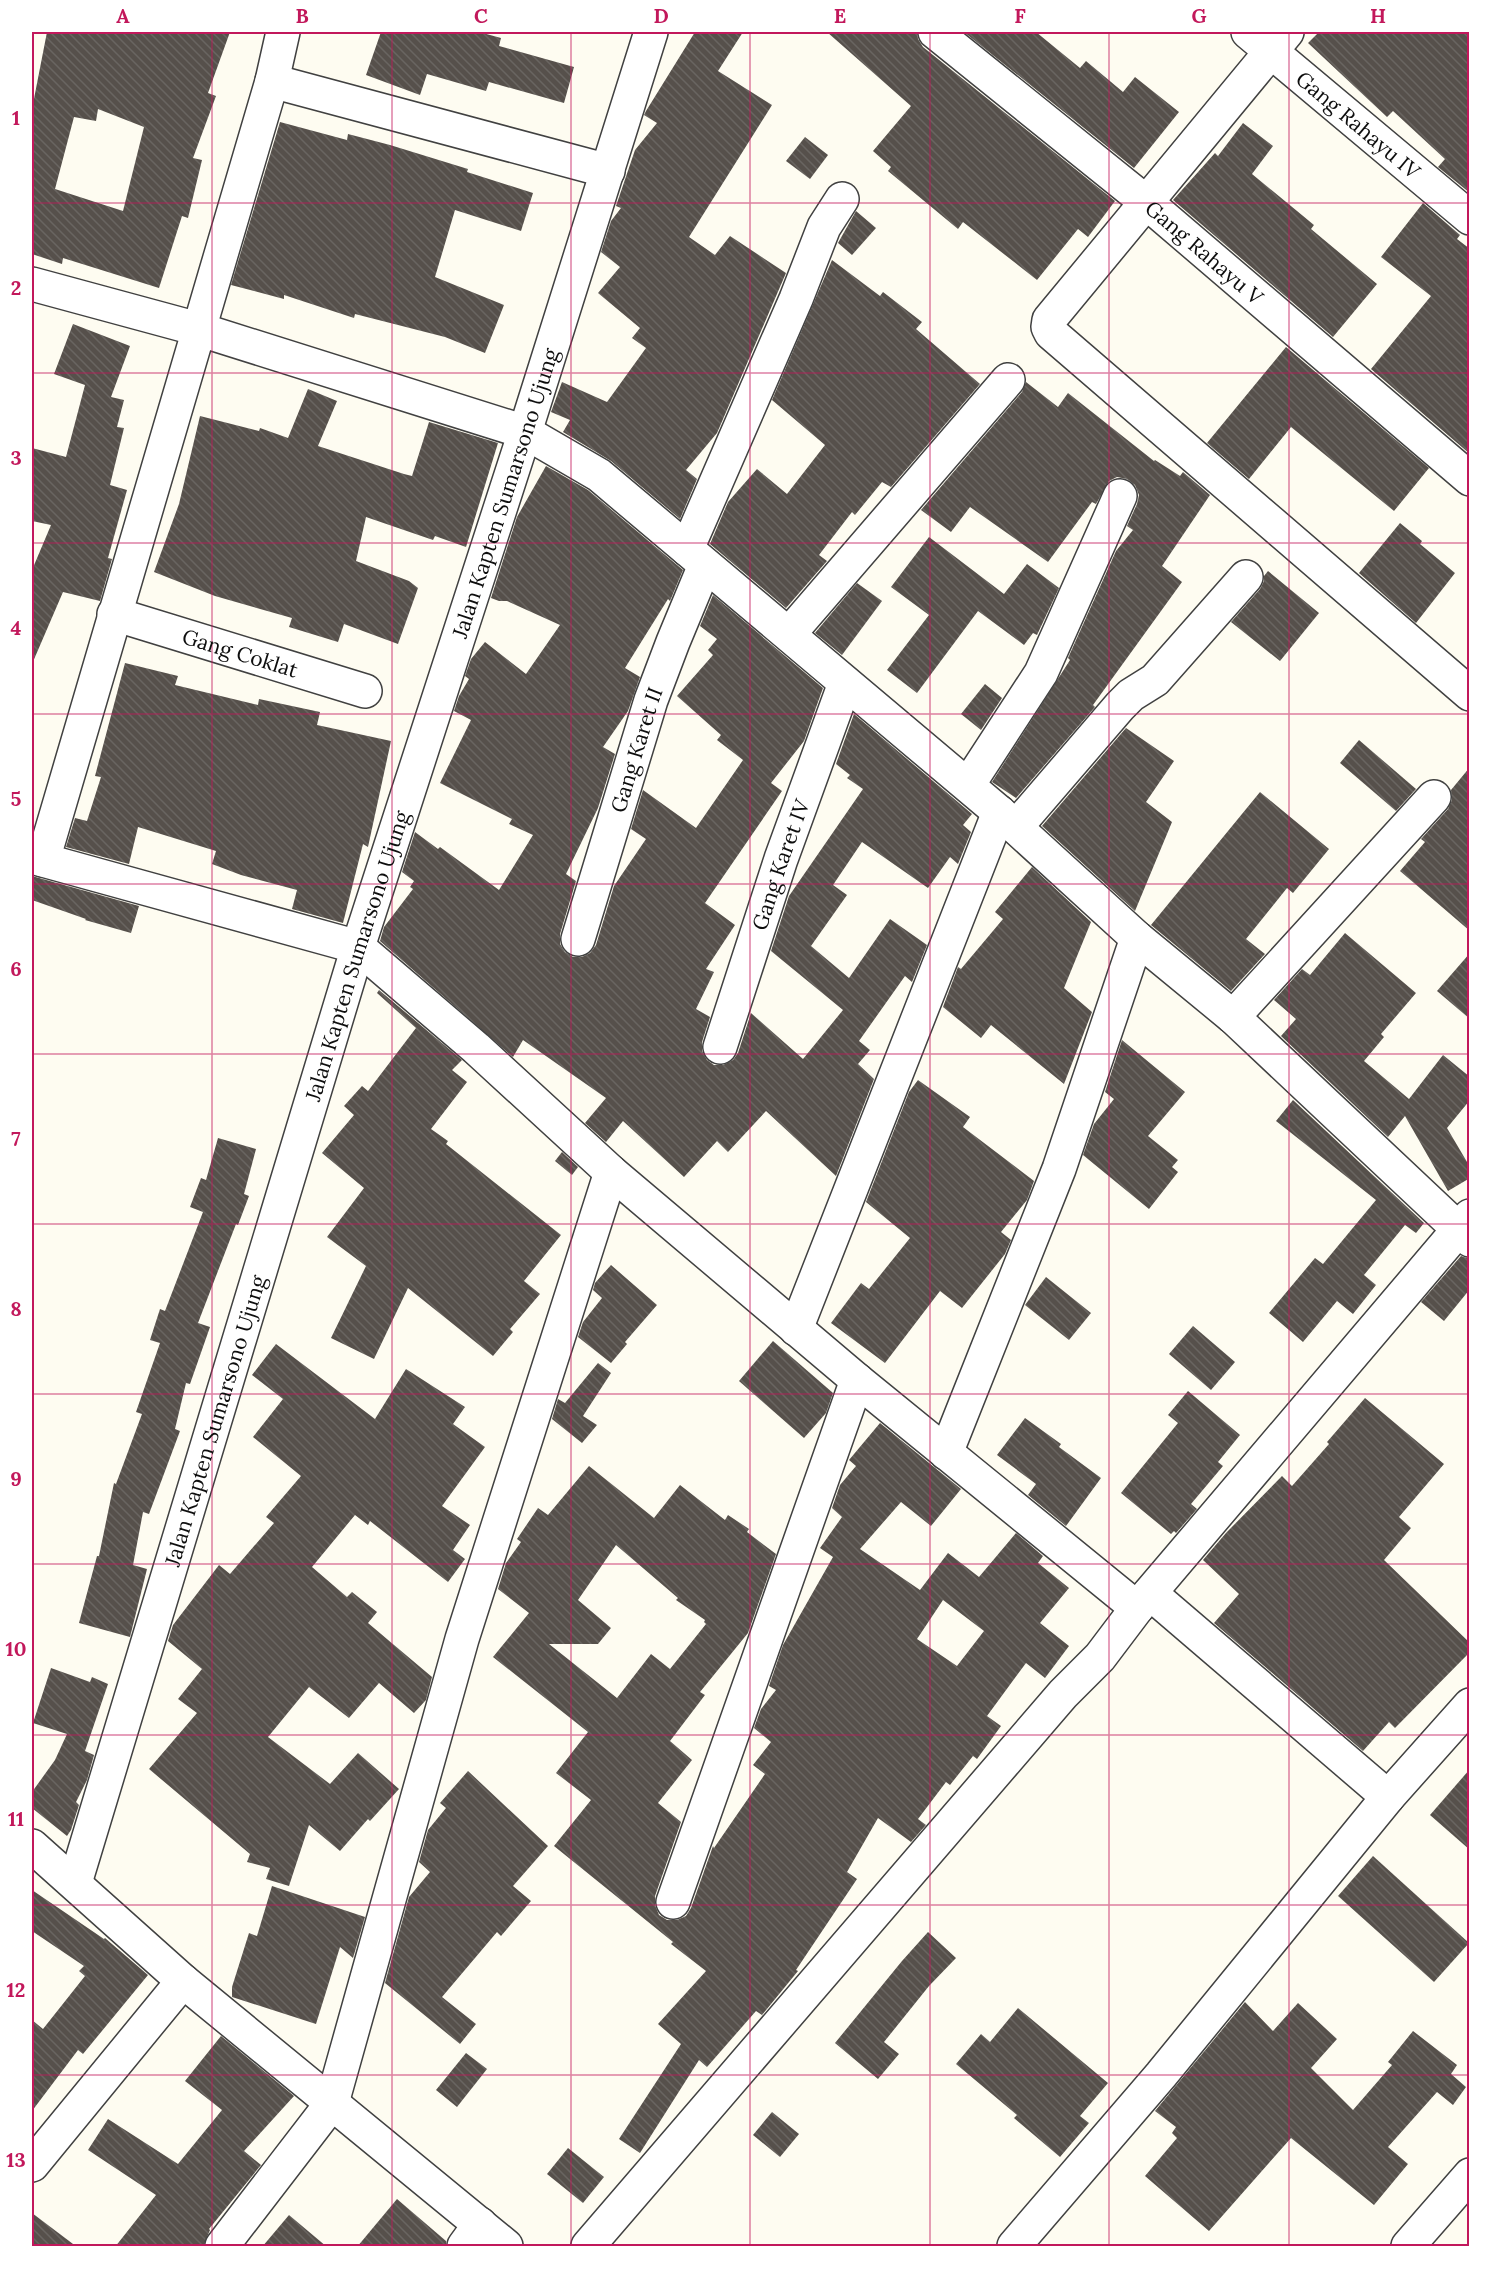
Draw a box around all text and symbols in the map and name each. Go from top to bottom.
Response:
text: A [116,3,130,28]
text: B [295,3,309,28]
text: C [474,3,488,28]
text: D [653,3,669,28]
text: E [834,3,846,28]
text: F [1014,3,1026,28]
text: G [1191,3,1207,28]
text: H [1370,3,1386,28]
street label: Gang Rahayu IV [1291,65,1427,185]
text: 1 [12,105,20,130]
street label: Gang Rahayu V [1140,194,1270,311]
text: 2 [11,275,21,300]
street label: Jalan Kapten Sumarsono Ujung [445,345,564,642]
text: 3 [10,445,22,470]
text: 4 [11,615,22,640]
street label: Gang Coklat [179,622,302,683]
street label: Gang Karet II [604,683,668,816]
text: 5 [11,786,22,811]
street label: Gang Karet IV [745,794,816,933]
street label: Jalan Kapten Sumarsono Ujung [298,807,415,1105]
text: 6 [10,956,22,981]
text: 7 [11,1126,21,1151]
street label: Jalan Kapten Sumarsono Ujung [158,1272,272,1570]
text: 8 [10,1296,22,1321]
text: 9 [10,1466,22,1491]
text: 10 [6,1636,26,1661]
text: 11 [8,1806,24,1831]
text: 12 [7,1977,25,2002]
text: 13 [6,2147,26,2172]

